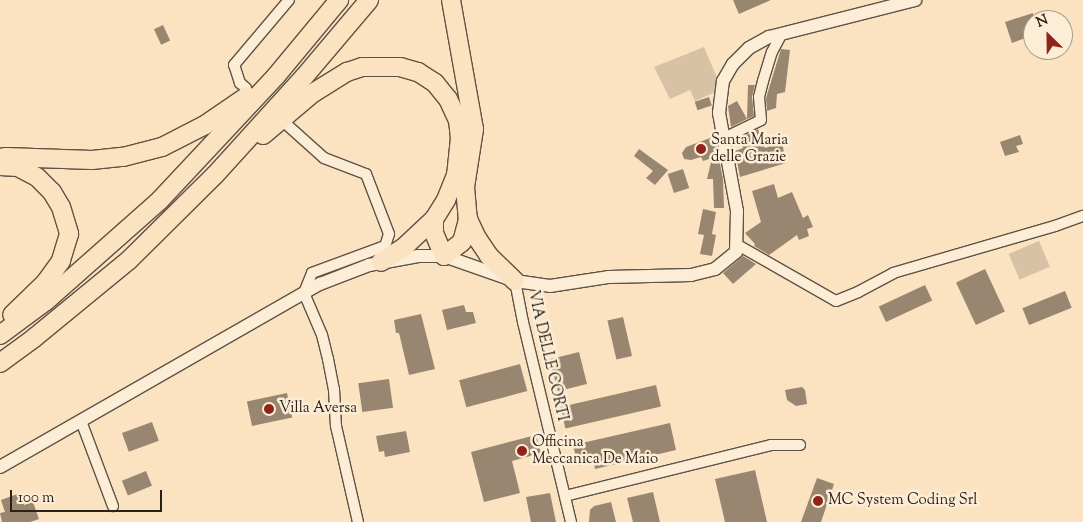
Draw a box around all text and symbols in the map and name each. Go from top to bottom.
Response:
north arrow [1023,10,1073,60]
text: N [1033,11,1052,34]
place label: Santa Maria delle Grazie [711,131,788,166]
marker: Santa Maria delle Grazie [695,143,707,155]
street label: VIA DELLE CORTI [523,289,571,423]
place label: Villa Aversa [279,400,357,418]
marker: Villa Aversa [263,403,275,415]
place label: Officina Meccanica De Maio [532,433,658,468]
marker: Officina Meccanica De Maio [516,445,528,457]
scale bar [12,480,165,512]
text: 100 m [18,488,54,509]
place label: MC System Coding Srl [828,492,977,510]
marker: MC System Coding Srl [812,495,824,507]

